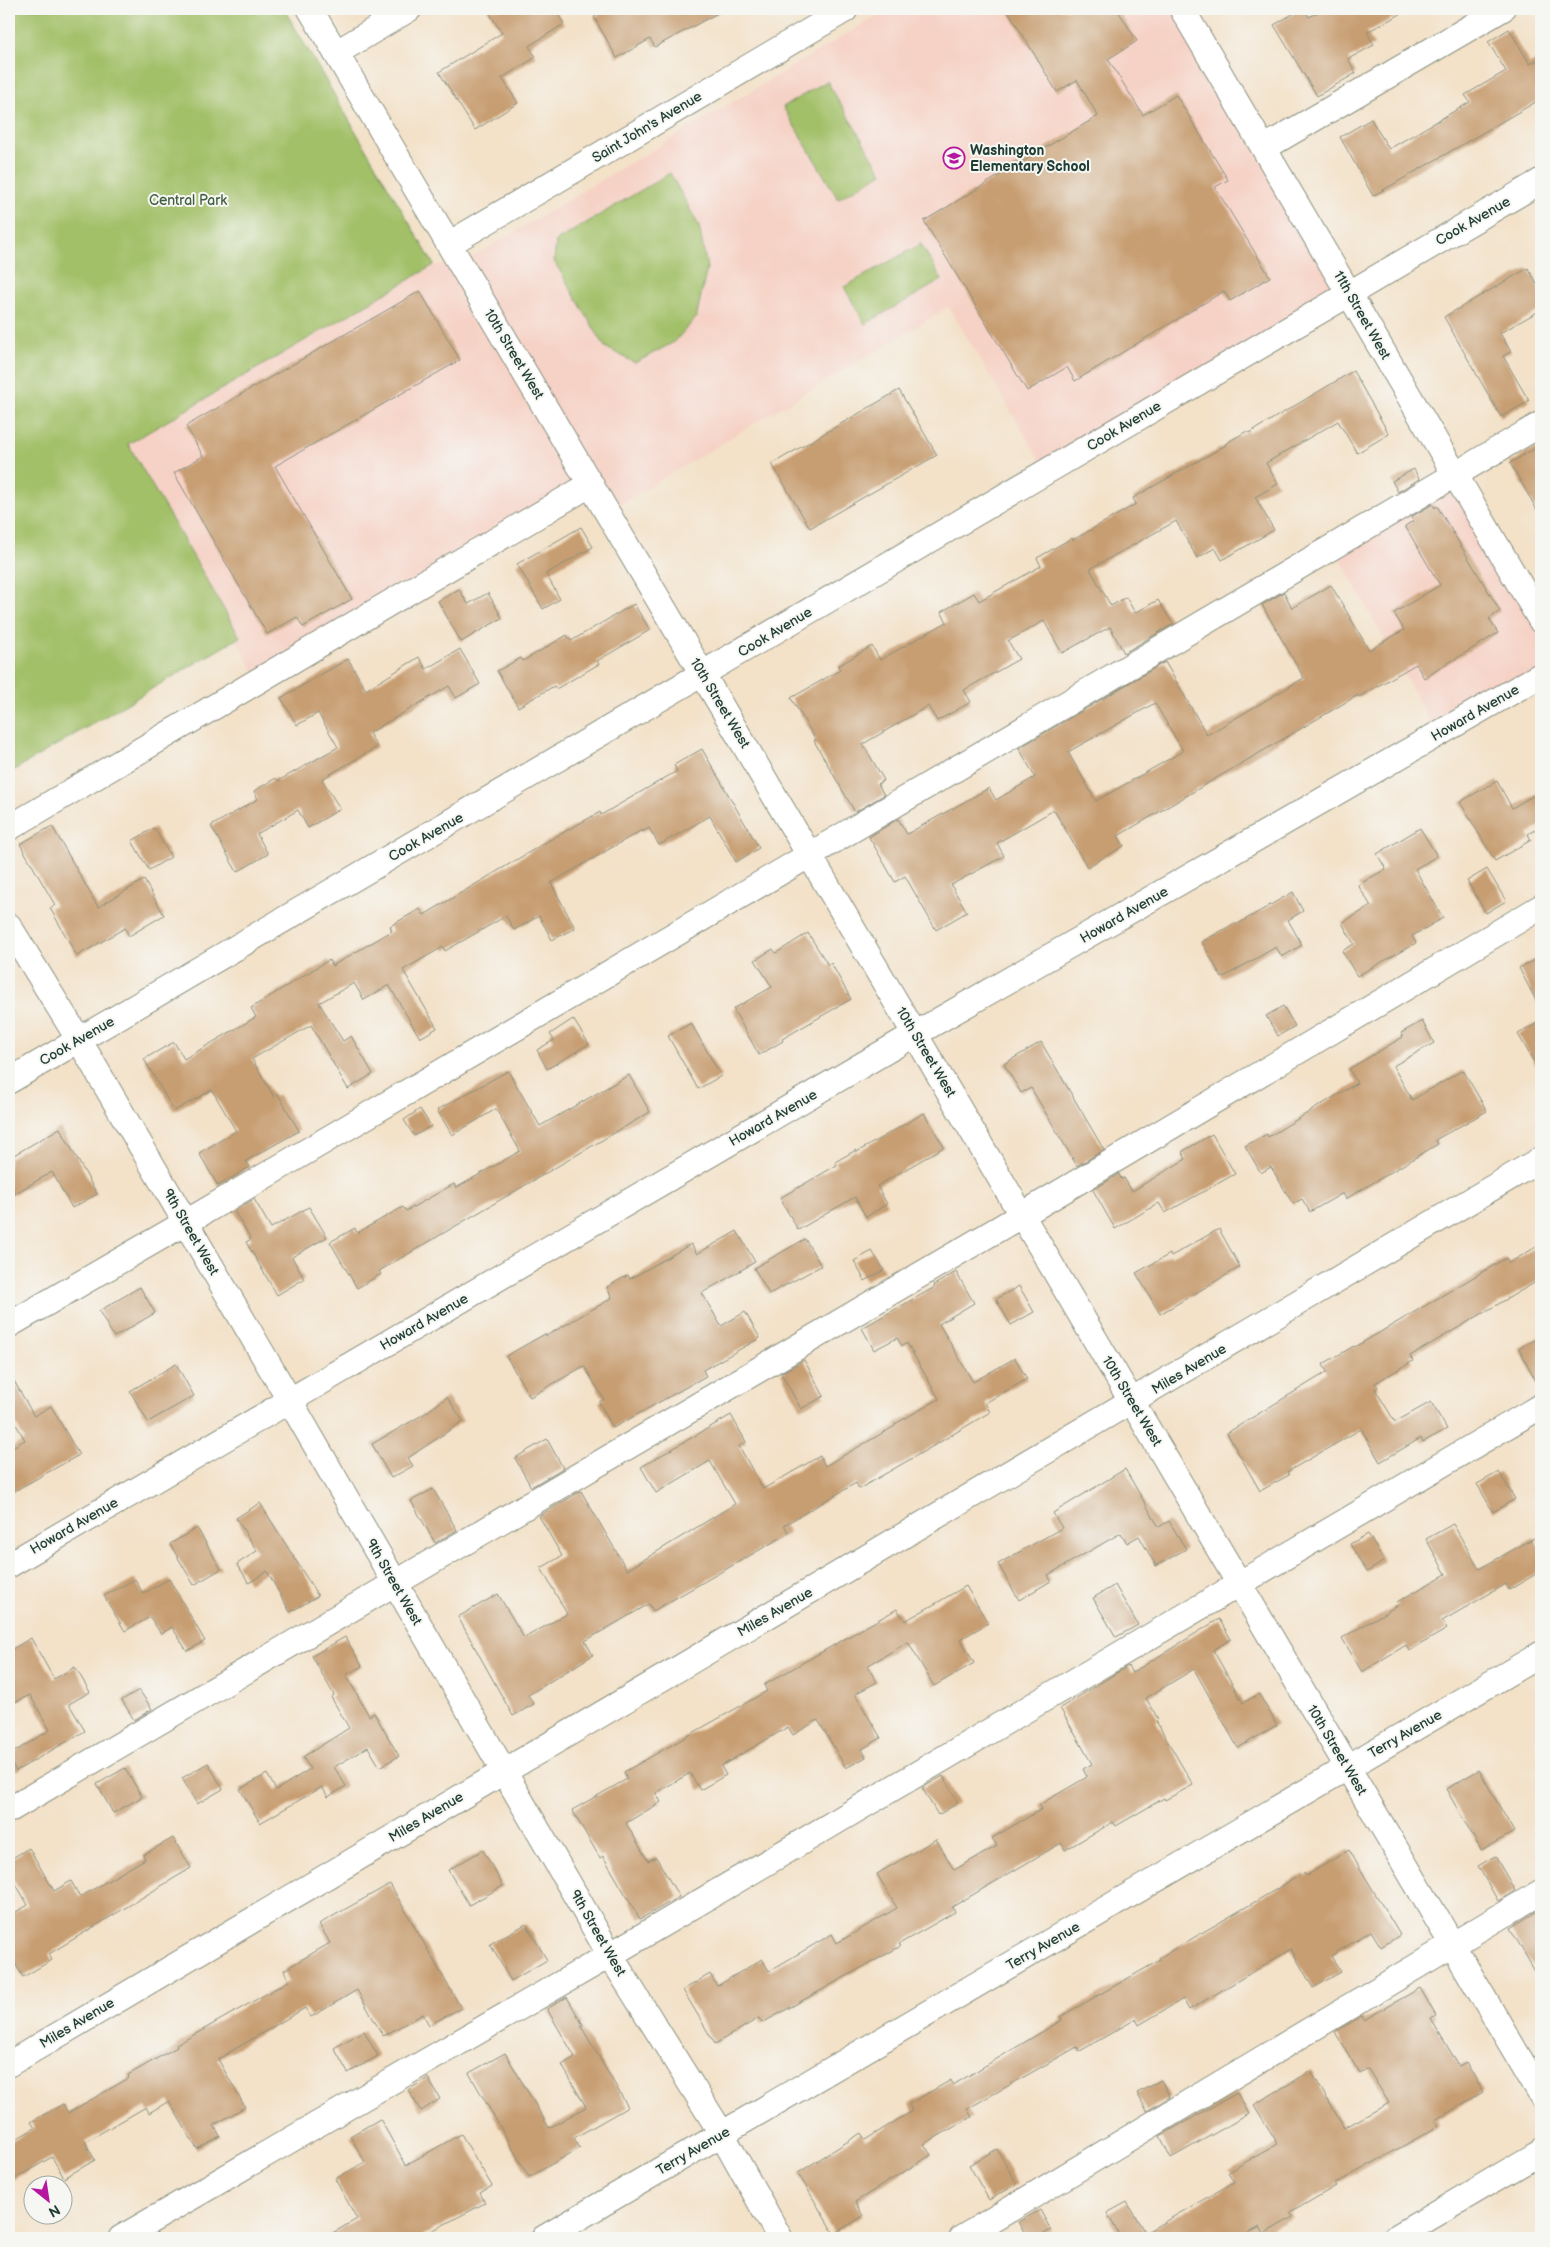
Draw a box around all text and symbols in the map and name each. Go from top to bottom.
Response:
street label: Saint John's Avenue [589,87,705,167]
place label: Washington Elementary School [970,142,1090,175]
school or university icon: Washington Elementary School [942,146,966,170]
park label: Central Park [149,192,227,209]
street label: Cook Avenue [1433,193,1513,249]
street label: 11th Street West [1330,268,1395,363]
street label: 10th Street West [480,306,548,403]
street label: Cook Avenue [1084,397,1164,455]
street label: Cook Avenue [735,603,815,661]
street label: 10th Street West [686,655,754,752]
street label: Howard Avenue [1428,681,1522,745]
street label: Cook Avenue [386,809,466,865]
street label: Howard Avenue [1077,883,1171,947]
street label: 10th Street West [892,1004,960,1101]
street label: Cook Avenue [37,1013,117,1069]
street label: Howard Avenue [726,1086,820,1150]
street label: 9th Street West [159,1186,223,1279]
street label: Howard Avenue [377,1290,471,1354]
street label: Miles Avenue [1148,1340,1230,1398]
street label: 10th Street West [1098,1353,1166,1450]
street label: Howard Avenue [27,1494,121,1558]
street label: 9th Street West [362,1536,426,1629]
street label: Miles Avenue [734,1584,816,1640]
street label: 10th Street West [1303,1702,1371,1799]
street label: Terry Avenue [1365,1706,1445,1762]
street label: Miles Avenue [385,1788,467,1846]
street label: 9th Street West [566,1887,630,1980]
street label: Terry Avenue [1003,1918,1083,1974]
street label: Miles Avenue [36,1994,118,2052]
street label: Terry Avenue [653,2123,733,2179]
north arrow [22,2174,72,2224]
text: N [45,2201,63,2221]

